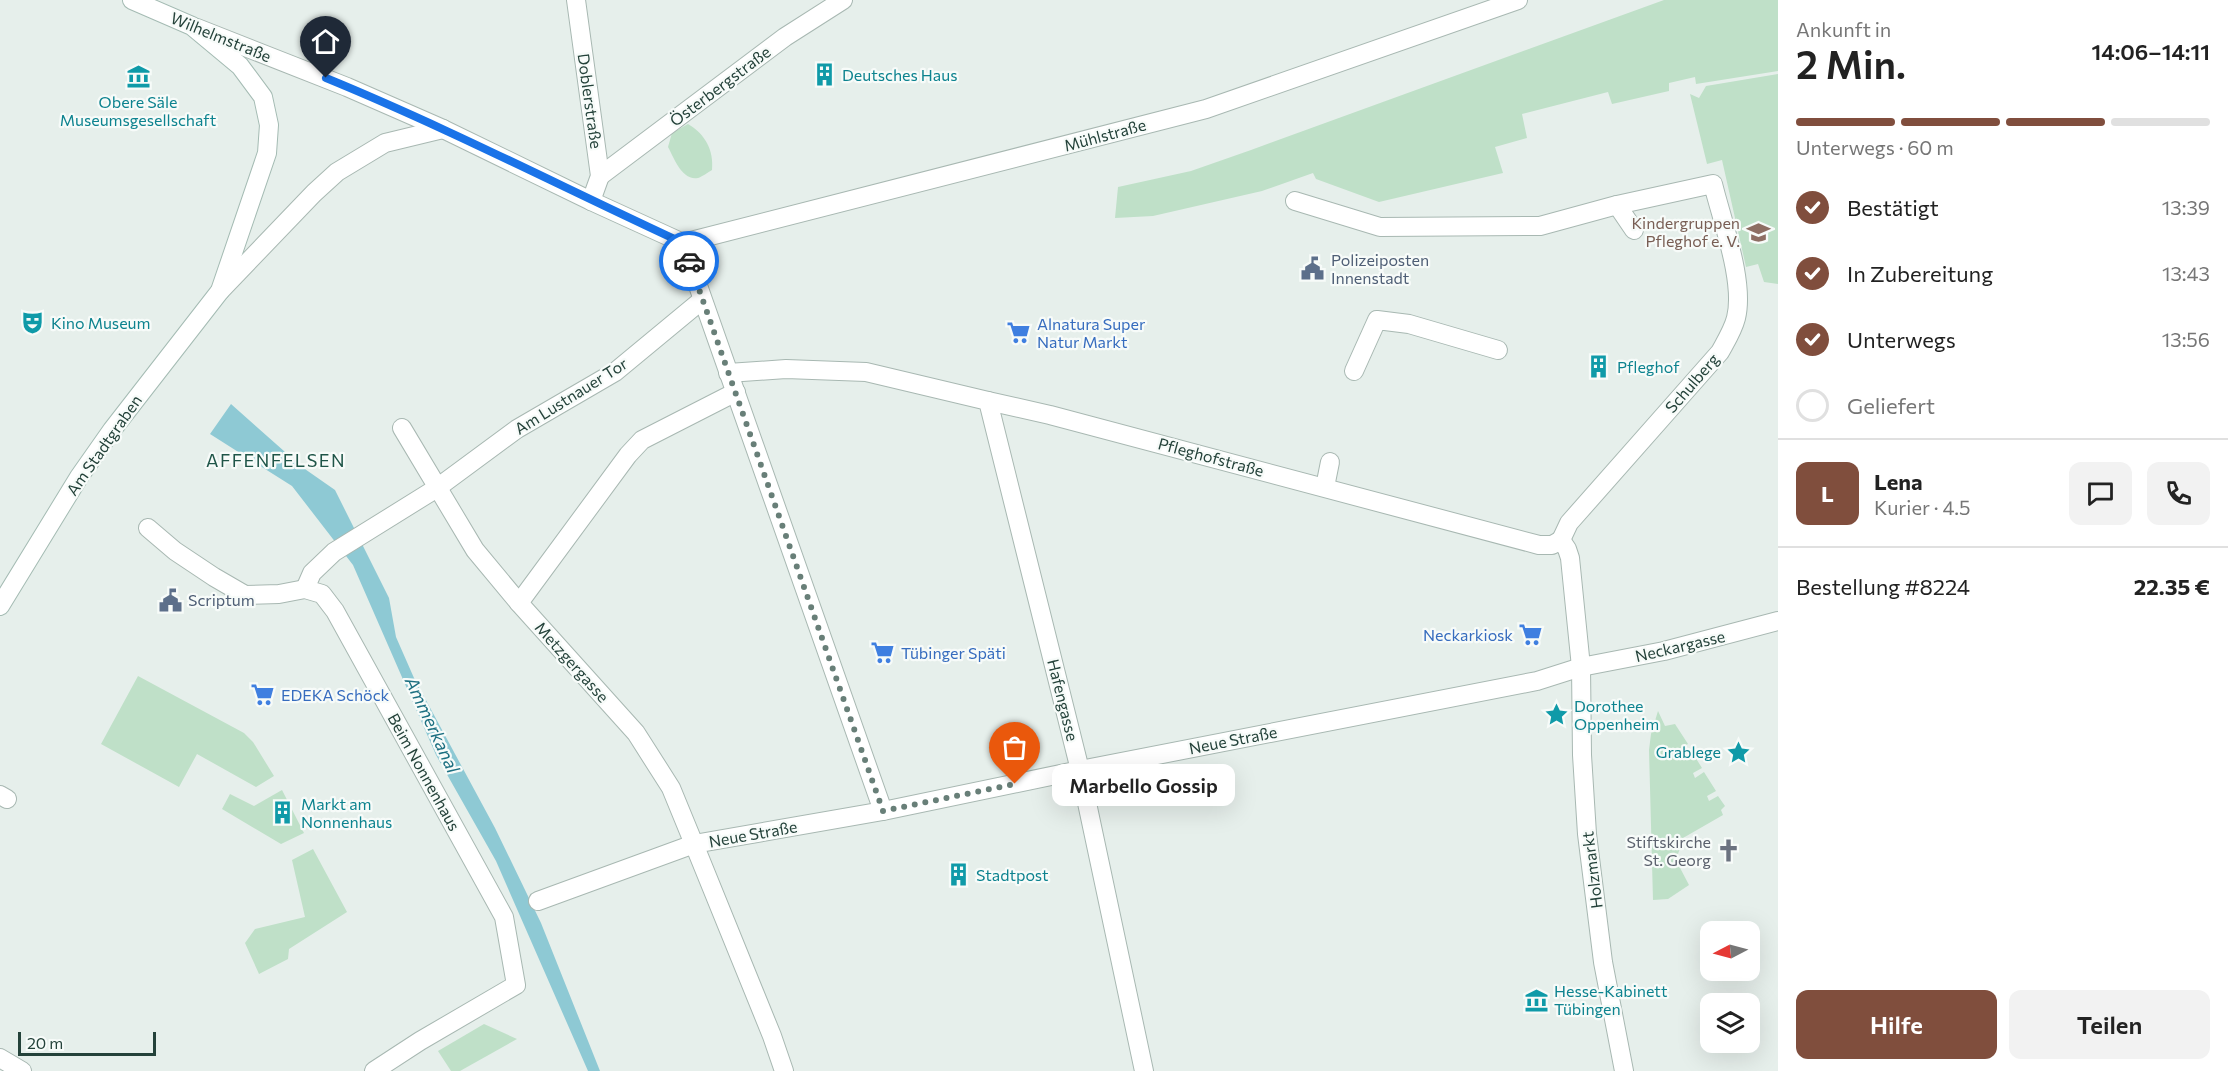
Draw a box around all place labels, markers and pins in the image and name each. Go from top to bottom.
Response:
pin [300,16,351,78]
building icon: Deutsches Haus [811,62,837,88]
museum icon: Obere Säle Museumsgesellschaft [125,64,151,90]
place label: Deutsches Haus [842,65,957,84]
place label: Obere Säle Museumsgesellschaft [60,92,217,129]
place label: Kindergruppen Pfleghof e. V. [1631,213,1740,250]
school or university icon: Kindergruppen Pfleghof e. V. [1745,219,1771,245]
place label: Polizeiposten Innenstadt [1331,250,1429,287]
public building icon: Polizeiposten Innenstadt [1300,256,1326,282]
theatre icon: Kino Museum [20,310,46,336]
place label: Kino Museum [51,313,150,332]
place label: Alnatura Super Natur Markt [1037,314,1146,351]
supermarket icon: Alnatura Super Natur Markt [1006,320,1032,346]
building icon: Pfleghof [1586,354,1612,380]
place label: Pfleghof [1617,357,1680,376]
public building icon: Scriptum [157,587,183,613]
place label: Scriptum [188,590,255,609]
supermarket icon: Neckarkiosk [1518,622,1544,648]
place label: Neckarkiosk [1423,625,1513,644]
supermarket icon: Tübinger Späti [870,640,896,666]
place label: Tübinger Späti [901,643,1006,662]
supermarket icon: EDEKA Schöck [250,682,276,708]
place label: EDEKA Schöck [281,685,390,704]
place label: Dorothee Oppenheim [1574,696,1659,733]
place icon: Dorothee Oppenheim [1543,702,1569,728]
pin [989,722,1040,784]
place icon: Grablege [1726,739,1752,765]
place label: Grablege [1656,742,1721,761]
callout: Marbello Gossip [1051,763,1234,805]
place label: Markt am Nonnenhaus [301,794,392,831]
building icon: Markt am Nonnenhaus [270,800,296,826]
place label: Stiftskirche St. Georg [1627,832,1711,869]
church icon: Stiftskirche St. Georg [1716,838,1742,864]
building icon: Stadtpost [945,862,971,888]
place label: Stadtpost [976,865,1049,884]
place label: Hesse-Kabinett Tübingen [1554,981,1668,1018]
museum icon: Hesse-Kabinett Tübingen [1523,987,1549,1013]

